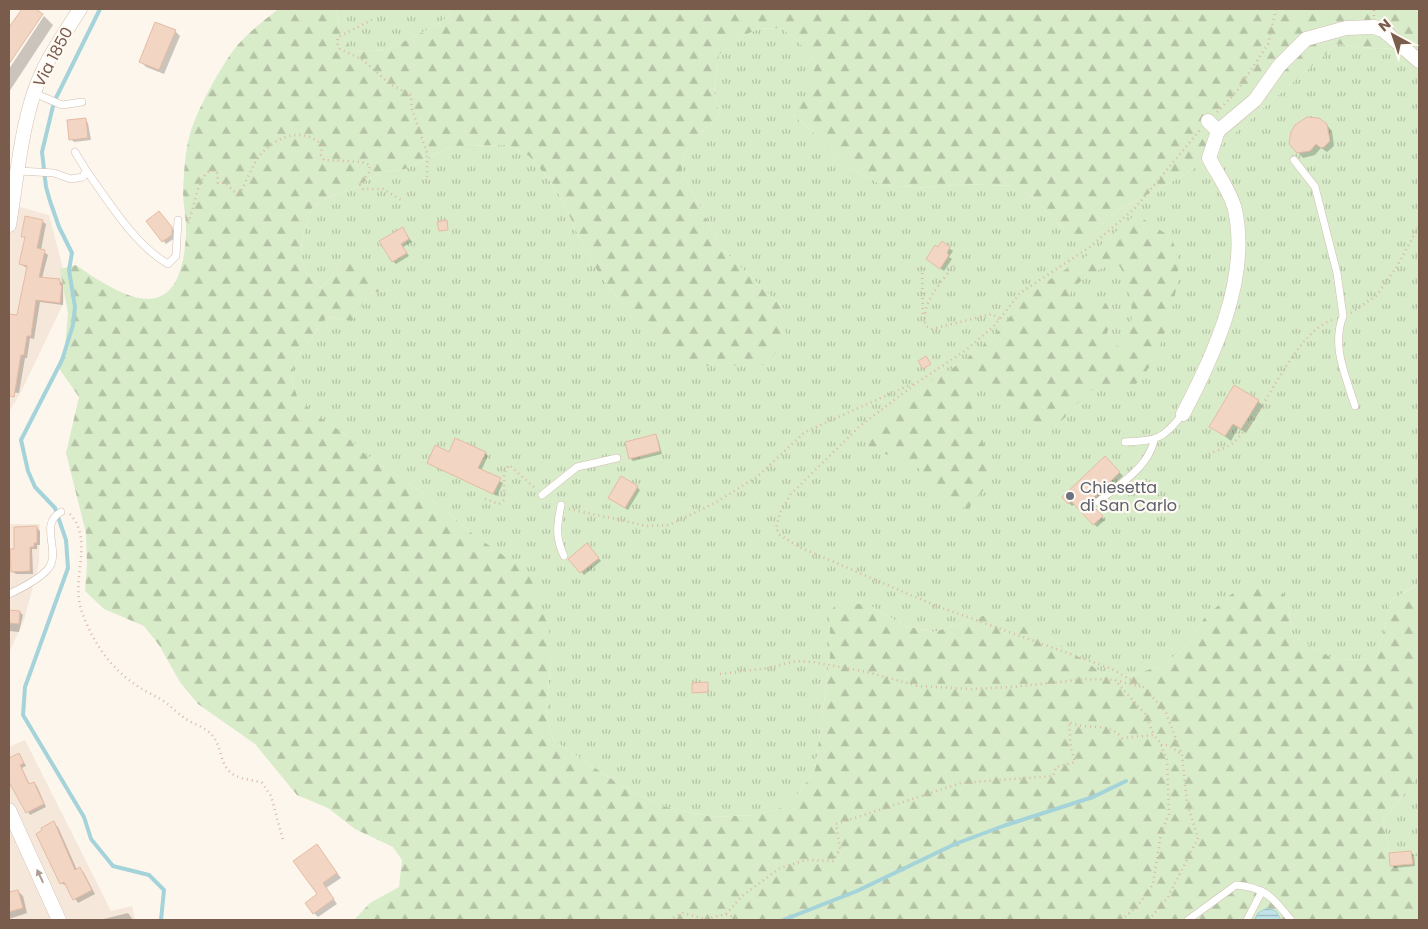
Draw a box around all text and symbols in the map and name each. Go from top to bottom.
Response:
north arrow [1368,10,1418,60]
text: N [1374,14,1395,36]
street label: Via 1850 [28,23,78,91]
place label: Chiesetta di San Carlo [1080,476,1177,517]
marker: Chiesetta di San Carlo [1064,490,1076,502]
one-way arrow [36,869,44,883]

